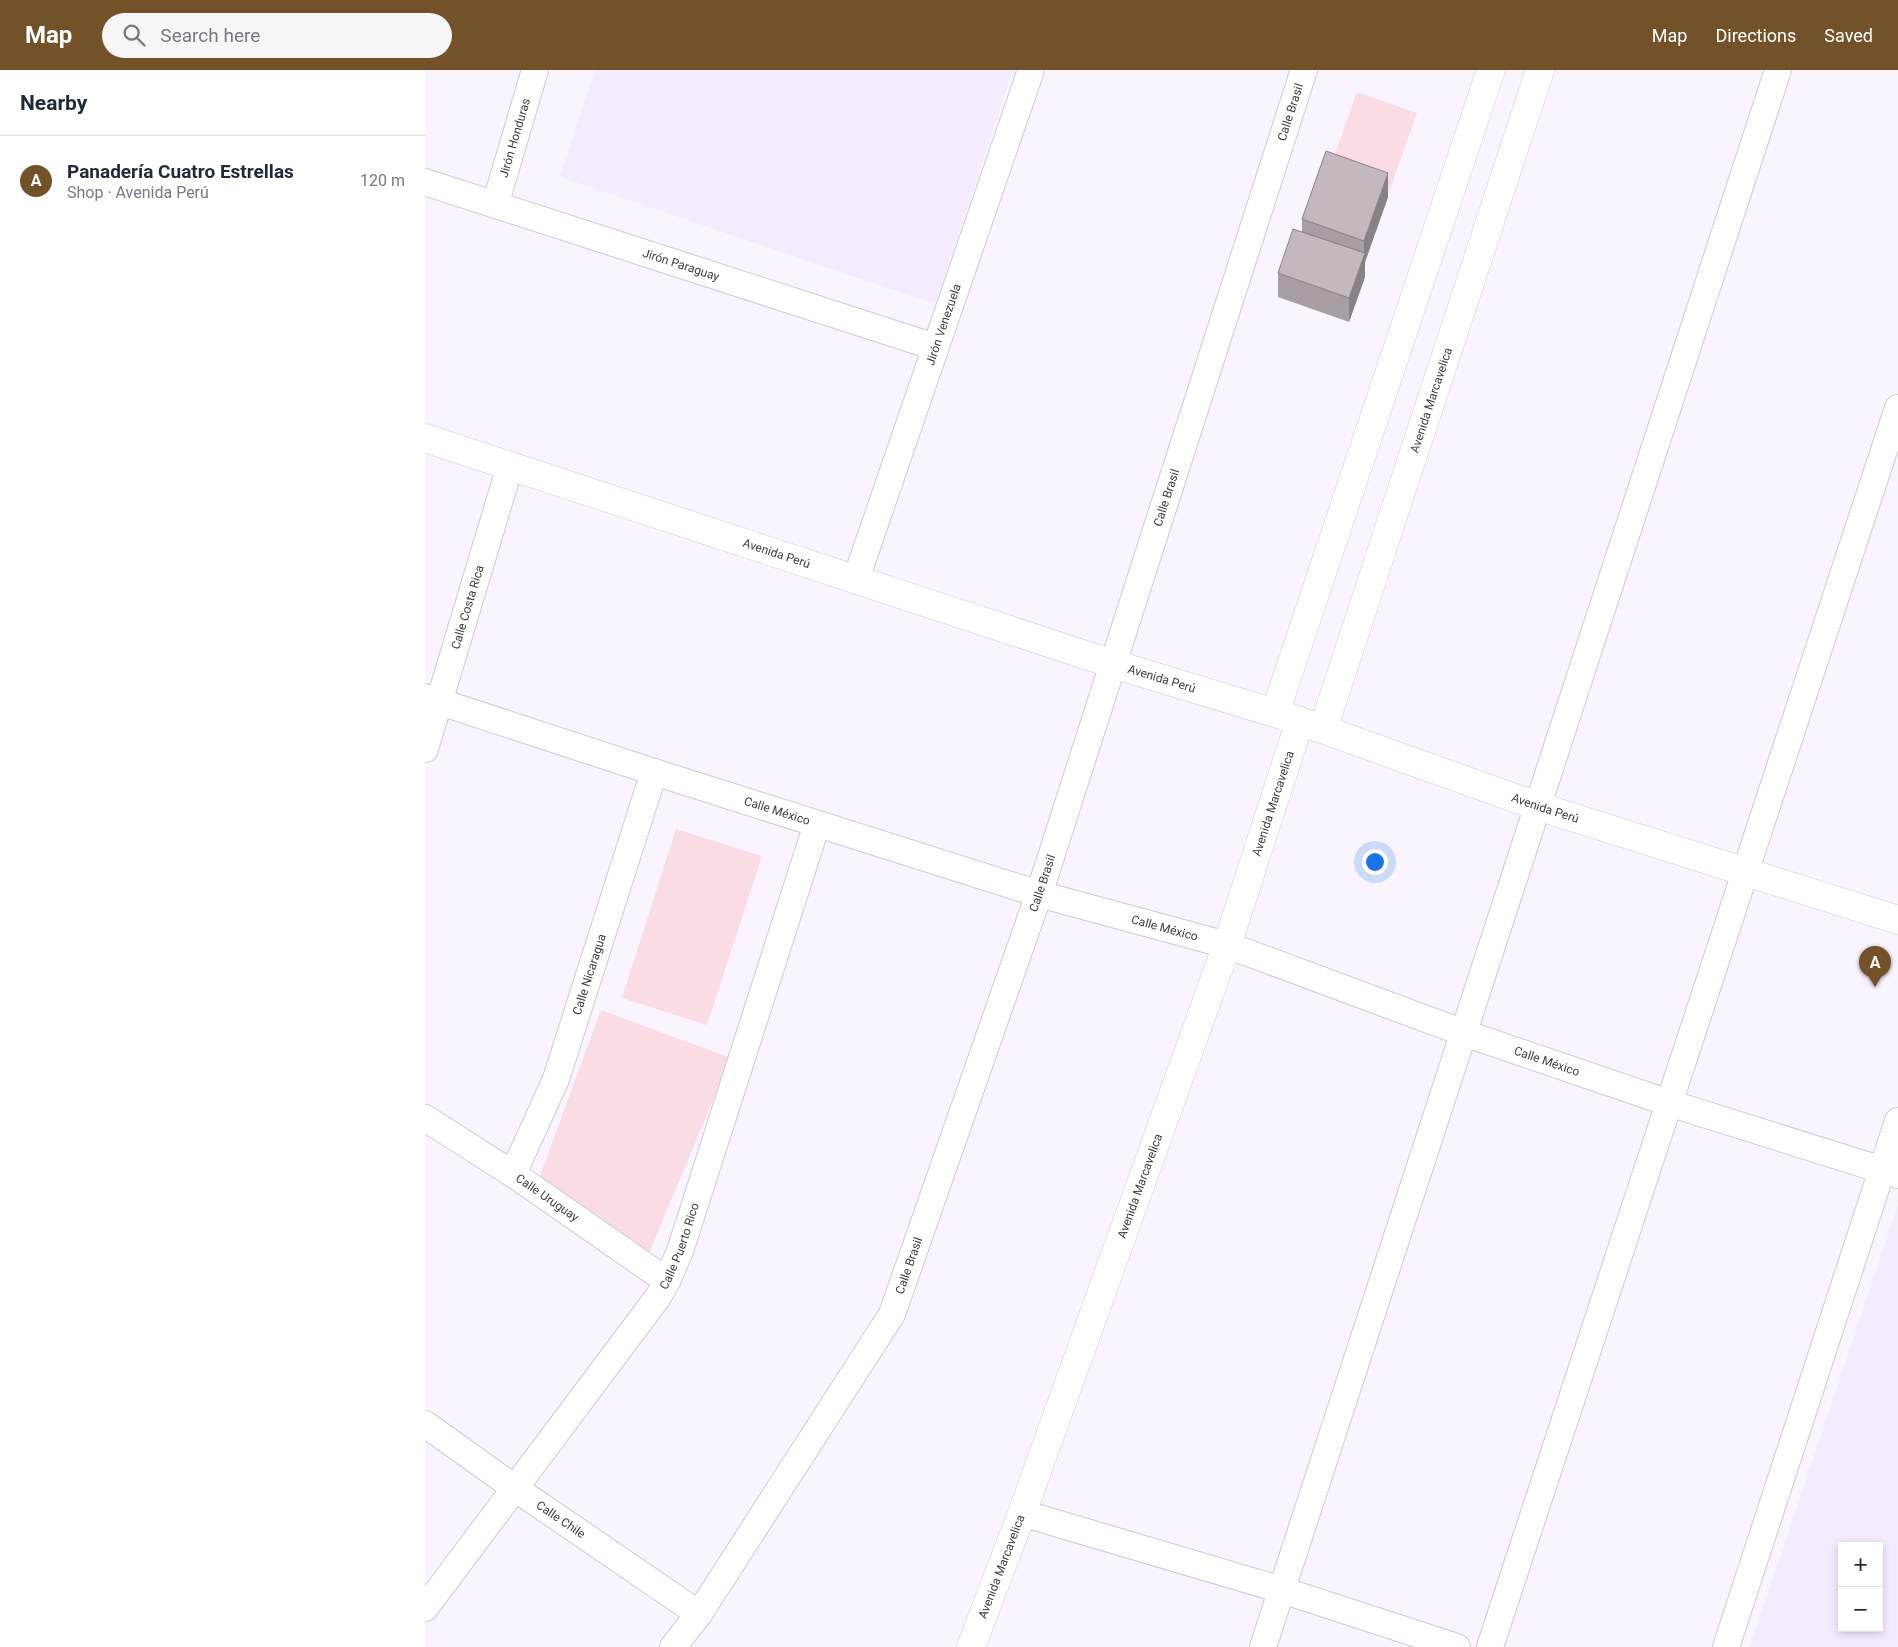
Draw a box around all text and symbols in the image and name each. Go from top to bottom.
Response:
search box [102,13,452,58]
text: Map [25,21,72,49]
icon: search [120,21,148,49]
text: Search here [160,24,260,47]
text: Map [1652,25,1687,46]
text: Directions [1715,25,1796,46]
text: Saved [1824,25,1873,46]
street label: Calle Brasil [1275,82,1306,143]
text: Nearby [20,91,87,115]
street label: Jirón Honduras [497,97,533,179]
text: Panadería Cuatro Estrellas [67,160,294,183]
text: A [31,171,41,190]
text: 120 m [360,171,405,190]
text: Shop · Avenida Perú [67,183,209,202]
street label: Jirón Paraguay [641,246,721,284]
street label: Jirón Venezuela [923,282,964,367]
street label: Avenida Marcavelica [1407,346,1455,455]
street label: Calle Brasil [1151,467,1182,528]
street label: Avenida Perú [741,536,812,571]
street label: Calle Costa Rica [448,564,487,651]
street label: Avenida Perú [1126,662,1197,696]
street label: Avenida Marcavelica [1249,749,1297,858]
street label: Avenida Perú [1510,790,1581,826]
street label: Calle México [742,794,812,828]
your location [1362,849,1388,875]
street label: Calle Brasil [1026,853,1058,914]
street label: Calle México [1130,912,1200,944]
street label: Calle Nicaragua [570,932,609,1017]
pin: A [1859,946,1891,987]
street label: Calle México [1512,1044,1582,1079]
street label: Avenida Marcavelica [1115,1132,1165,1240]
street label: Calle Uruguay [513,1171,582,1225]
street label: Calle Puerto Rico [657,1201,702,1292]
street label: Calle Brasil [893,1235,925,1296]
street label: Calle Chile [534,1498,588,1541]
street label: Avenida Marcavelica [975,1513,1028,1621]
map controls [1838,1542,1883,1632]
button: + [1838,1542,1883,1587]
button: − [1838,1587,1883,1632]

